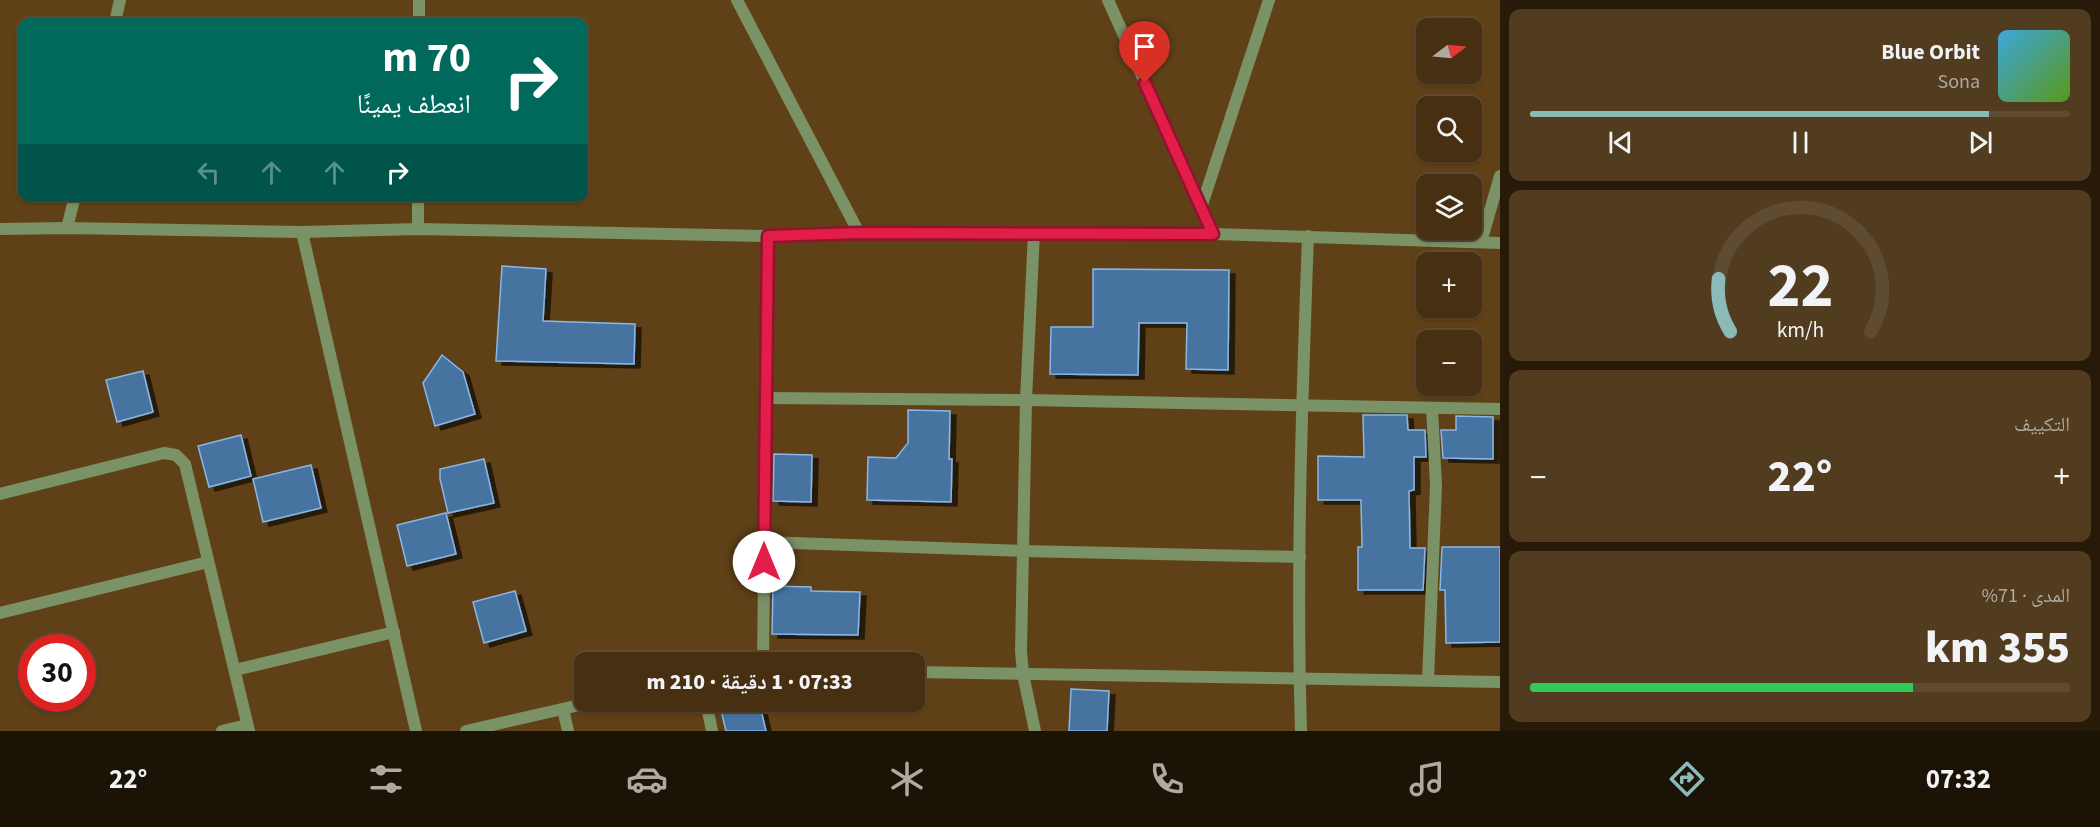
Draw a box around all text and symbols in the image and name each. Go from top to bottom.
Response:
north arrow [1416,18,1482,84]
map controls [1416,18,1482,396]
pin [1119,21,1170,83]
text: 70 m [382,28,471,88]
icon: arrive [1128,30,1161,63]
text: Blue Orbit [1881,36,1980,68]
icon: right [492,42,570,120]
text: Sona [1937,68,1980,96]
text: انعطف يمينًا [357,85,471,124]
button: search [1416,96,1482,162]
icon: previous [1604,126,1637,159]
icon: pause [1784,126,1817,159]
icon: next [1964,126,1997,159]
icon: left [192,156,225,189]
icon: ahead [255,156,288,189]
icon: ahead [318,156,351,189]
icon: right [381,156,414,189]
button: layers [1416,174,1482,240]
text: 22 [1767,242,1833,331]
button: + [1416,252,1482,318]
text: km/h [1776,316,1824,347]
button: − [1416,330,1482,396]
text: التكييف [2014,411,2070,439]
text: 22° [1768,445,1832,509]
text: − [1530,454,1546,501]
text: + [2054,454,2070,501]
position arrow [732,530,796,594]
text: المدى · 71% [1982,582,2070,610]
text: 355 km [1925,616,2070,680]
speed limit sign: 30 [18,634,96,712]
text: 07:33 · 1 دقيقة · 210 m [646,666,853,698]
icon: filters [365,758,407,800]
icon: car [626,758,668,800]
icon: climate [886,758,928,800]
icon: phone [1146,758,1188,800]
icon: music [1406,758,1448,800]
icon: directions [1666,758,1708,800]
text: 22° [109,760,147,799]
text: 07:32 [1926,760,1991,799]

